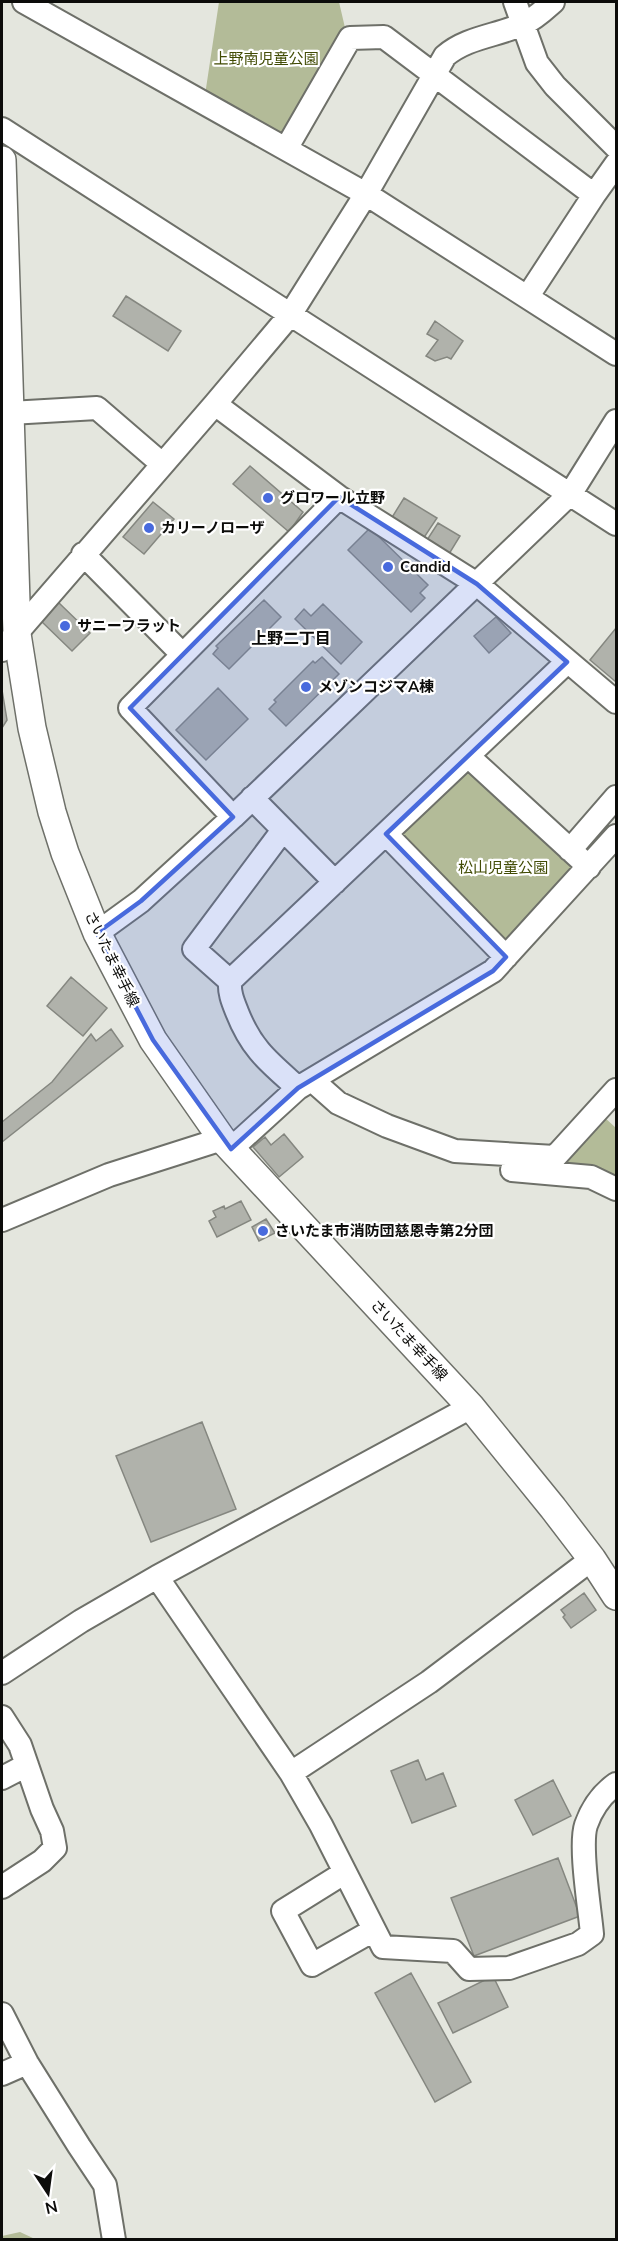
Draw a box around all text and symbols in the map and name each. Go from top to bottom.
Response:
park label: 上野南児童公園 [213,49,319,68]
place label: グロワール立野 [280,488,385,507]
marker: グロワール立野 [261,491,275,505]
place label: カリーノローザ [161,518,265,537]
marker: カリーノローザ [142,521,156,535]
place label: Candid [400,557,451,576]
marker: Candid [381,560,395,574]
place label: サニーフラット [77,616,181,635]
marker: サニーフラット [58,619,72,633]
district label: 上野二丁目 [251,628,331,648]
place label: メゾンコジマA棟 [318,677,434,696]
marker: メゾンコジマA棟 [299,680,313,694]
park label: 松山児童公園 [458,858,548,877]
street label: さいたま幸手線 [81,908,144,1010]
place label: さいたま市消防団慈恩寺第2分団 [275,1221,494,1240]
marker: さいたま市消防団慈恩寺第2分団 [256,1224,270,1238]
street label: さいたま幸手線 [367,1295,452,1384]
north arrow [18,2163,78,2223]
text: N [43,2197,60,2219]

